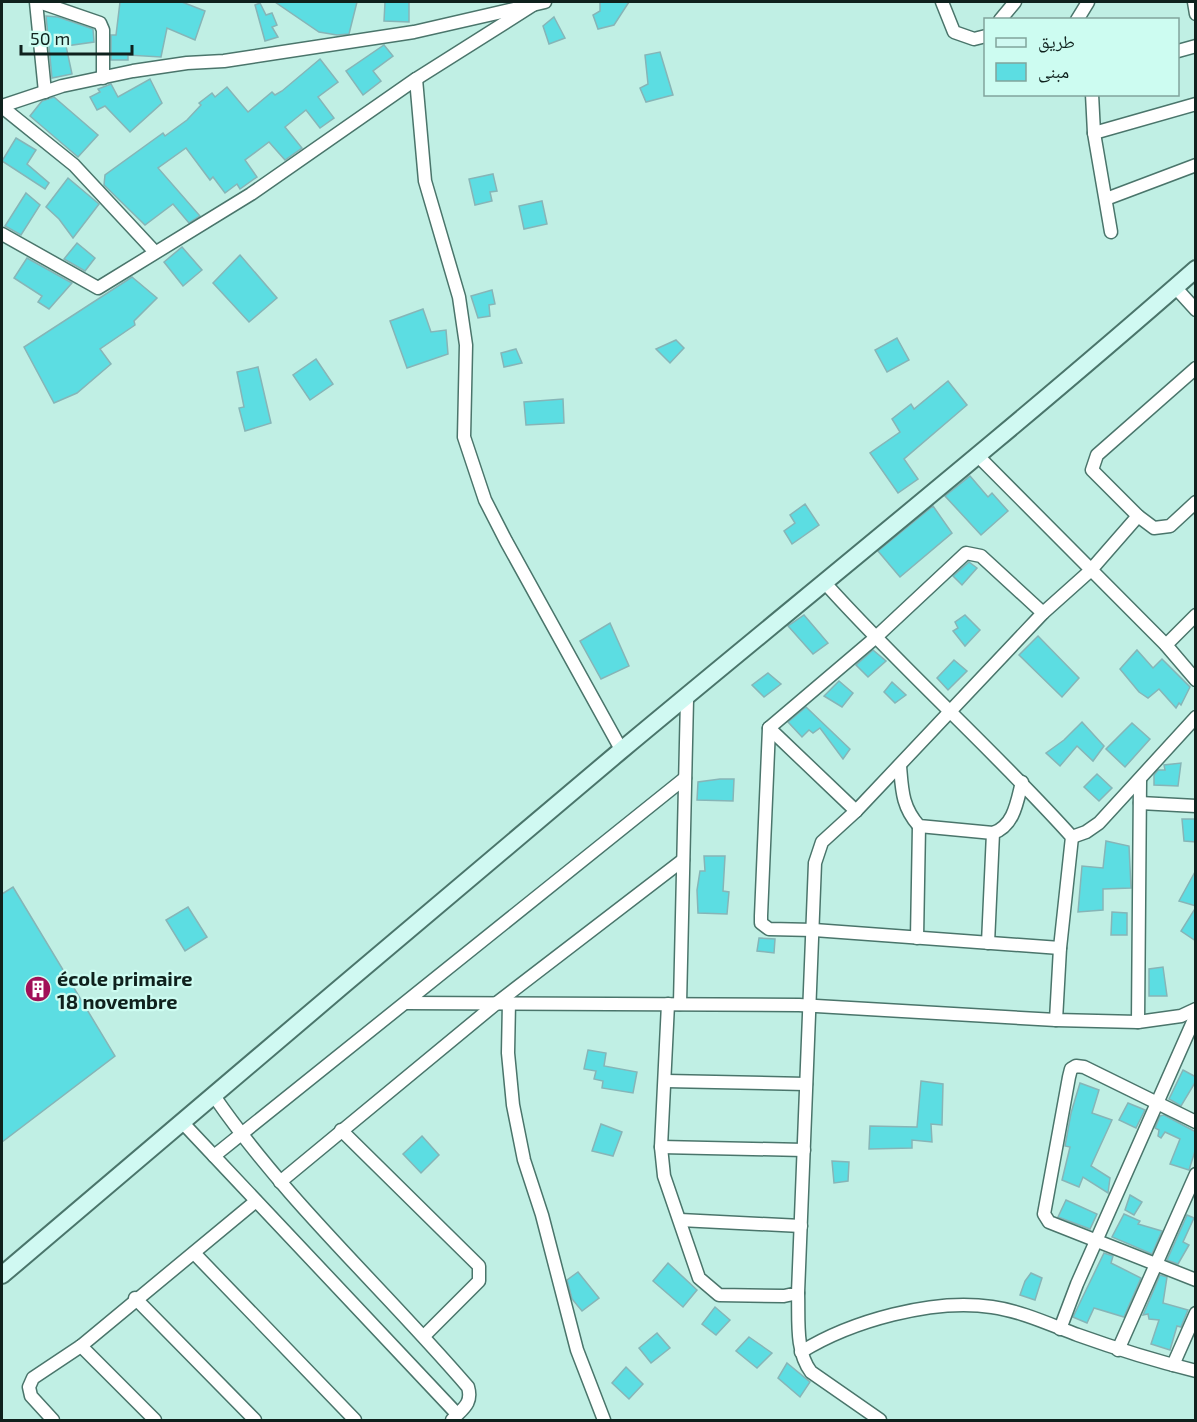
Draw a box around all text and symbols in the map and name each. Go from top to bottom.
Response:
scale bar [21,18,132,56]
legend [984,18,1179,96]
text: 50 m [30,27,70,49]
text: طريق [1038,30,1075,53]
text: مبنى [1038,60,1069,83]
place label: école primaire 18 novembre [57,966,193,1013]
building icon: école primaire 18 novembre [23,974,53,1004]

